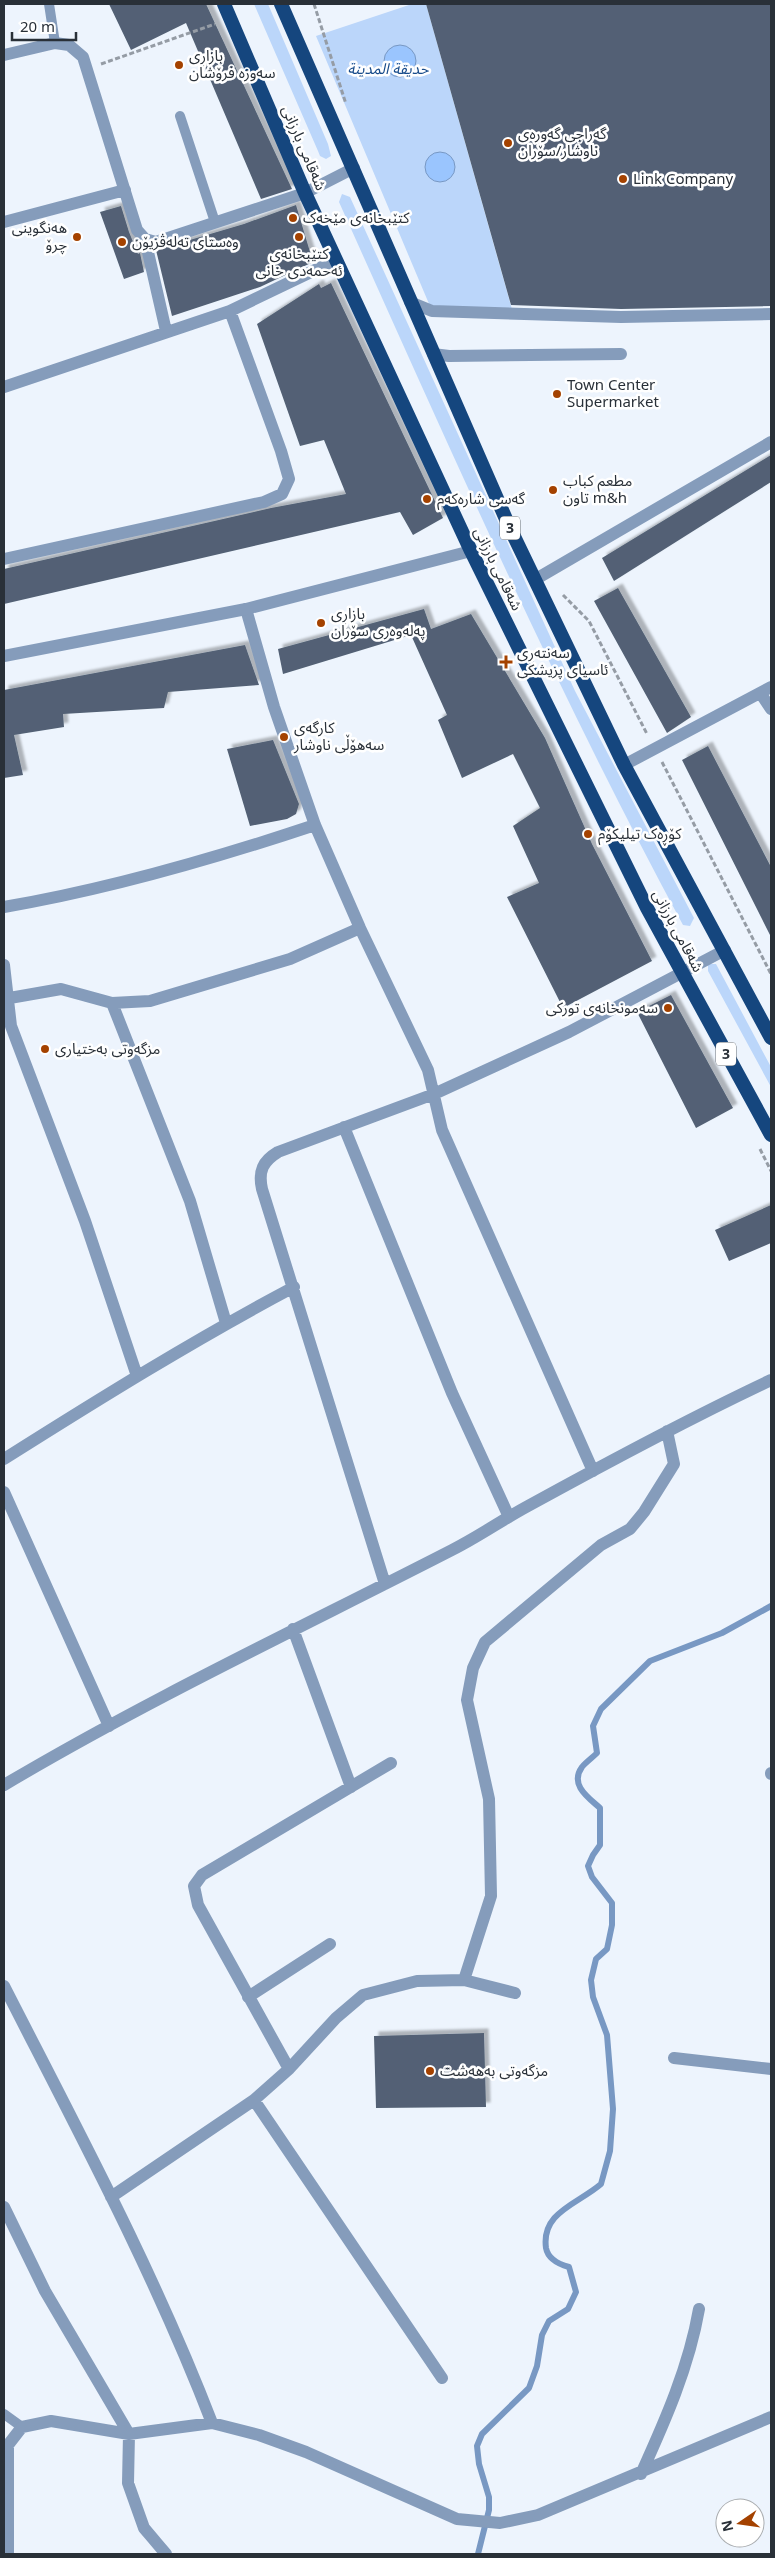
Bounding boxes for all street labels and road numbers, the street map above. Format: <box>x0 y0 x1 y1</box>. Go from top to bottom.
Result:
street label: شەقامی بارزانی <box>272 100 337 196</box>
road number: 3 <box>500 516 520 540</box>
street label: شەقامی بارزانی <box>464 521 532 617</box>
street label: شەقامی بارزانی <box>643 883 714 979</box>
road number: 3 <box>716 1042 736 1066</box>

